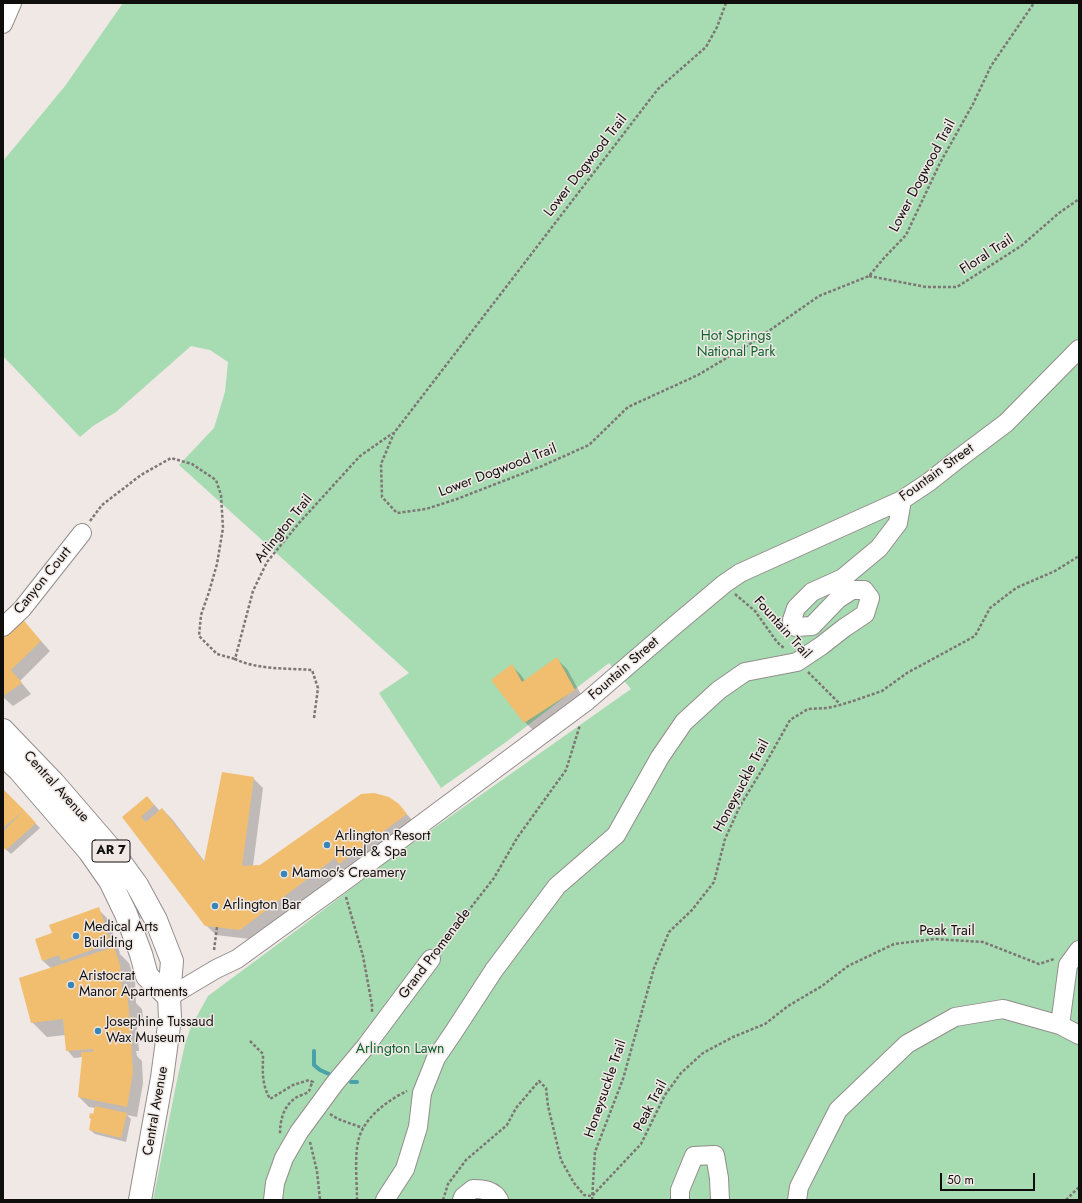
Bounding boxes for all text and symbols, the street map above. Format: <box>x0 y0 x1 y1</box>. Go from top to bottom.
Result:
street label: Lower Dogwood Trail <box>541 112 631 220</box>
street label: Lower Dogwood Trail <box>886 117 960 235</box>
street label: Floral Trail <box>957 231 1017 279</box>
park label: Hot Springs National Park <box>697 329 775 362</box>
street label: Fountain Street <box>897 440 977 506</box>
street label: Lower Dogwood Trail <box>437 441 559 501</box>
street label: Arlington Trail <box>251 492 317 566</box>
street label: Canyon Court <box>11 544 75 618</box>
street label: Fountain Trail <box>750 593 814 663</box>
street label: Fountain Street <box>585 634 663 704</box>
street label: Honeysuckle Trail <box>711 737 773 835</box>
street label: Central Avenue <box>20 748 92 826</box>
place label: Arlington Resort Hotel & Spa <box>335 829 430 862</box>
road number: AR 7 <box>92 840 130 862</box>
marker: Arlington Resort Hotel & Spa <box>322 840 332 850</box>
place label: Mamoo's Creamery <box>292 866 406 882</box>
marker: Mamoo's Creamery <box>279 869 289 879</box>
place label: Arlington Bar <box>223 898 301 914</box>
marker: Arlington Bar <box>210 901 220 911</box>
street label: Grand Promenade <box>396 905 474 1003</box>
place label: Medical Arts Building <box>84 920 158 952</box>
street label: Peak Trail <box>919 924 975 940</box>
marker: Medical Arts Building <box>71 931 81 941</box>
place label: Aristocrat Manor Apartments <box>79 969 188 1002</box>
marker: Aristocrat Manor Apartments <box>66 980 76 990</box>
place label: Josephine Tussaud Wax Museum <box>106 1015 214 1048</box>
marker: Josephine Tussaud Wax Museum <box>93 1026 103 1036</box>
street label: Honeysuckle Trail <box>581 1038 631 1140</box>
park label: Arlington Lawn <box>356 1042 444 1058</box>
street label: Central Avenue <box>140 1065 172 1157</box>
street label: Peak Trail <box>631 1078 671 1134</box>
scale bar <box>942 1165 1037 1191</box>
text: 50 m <box>947 1171 974 1189</box>

